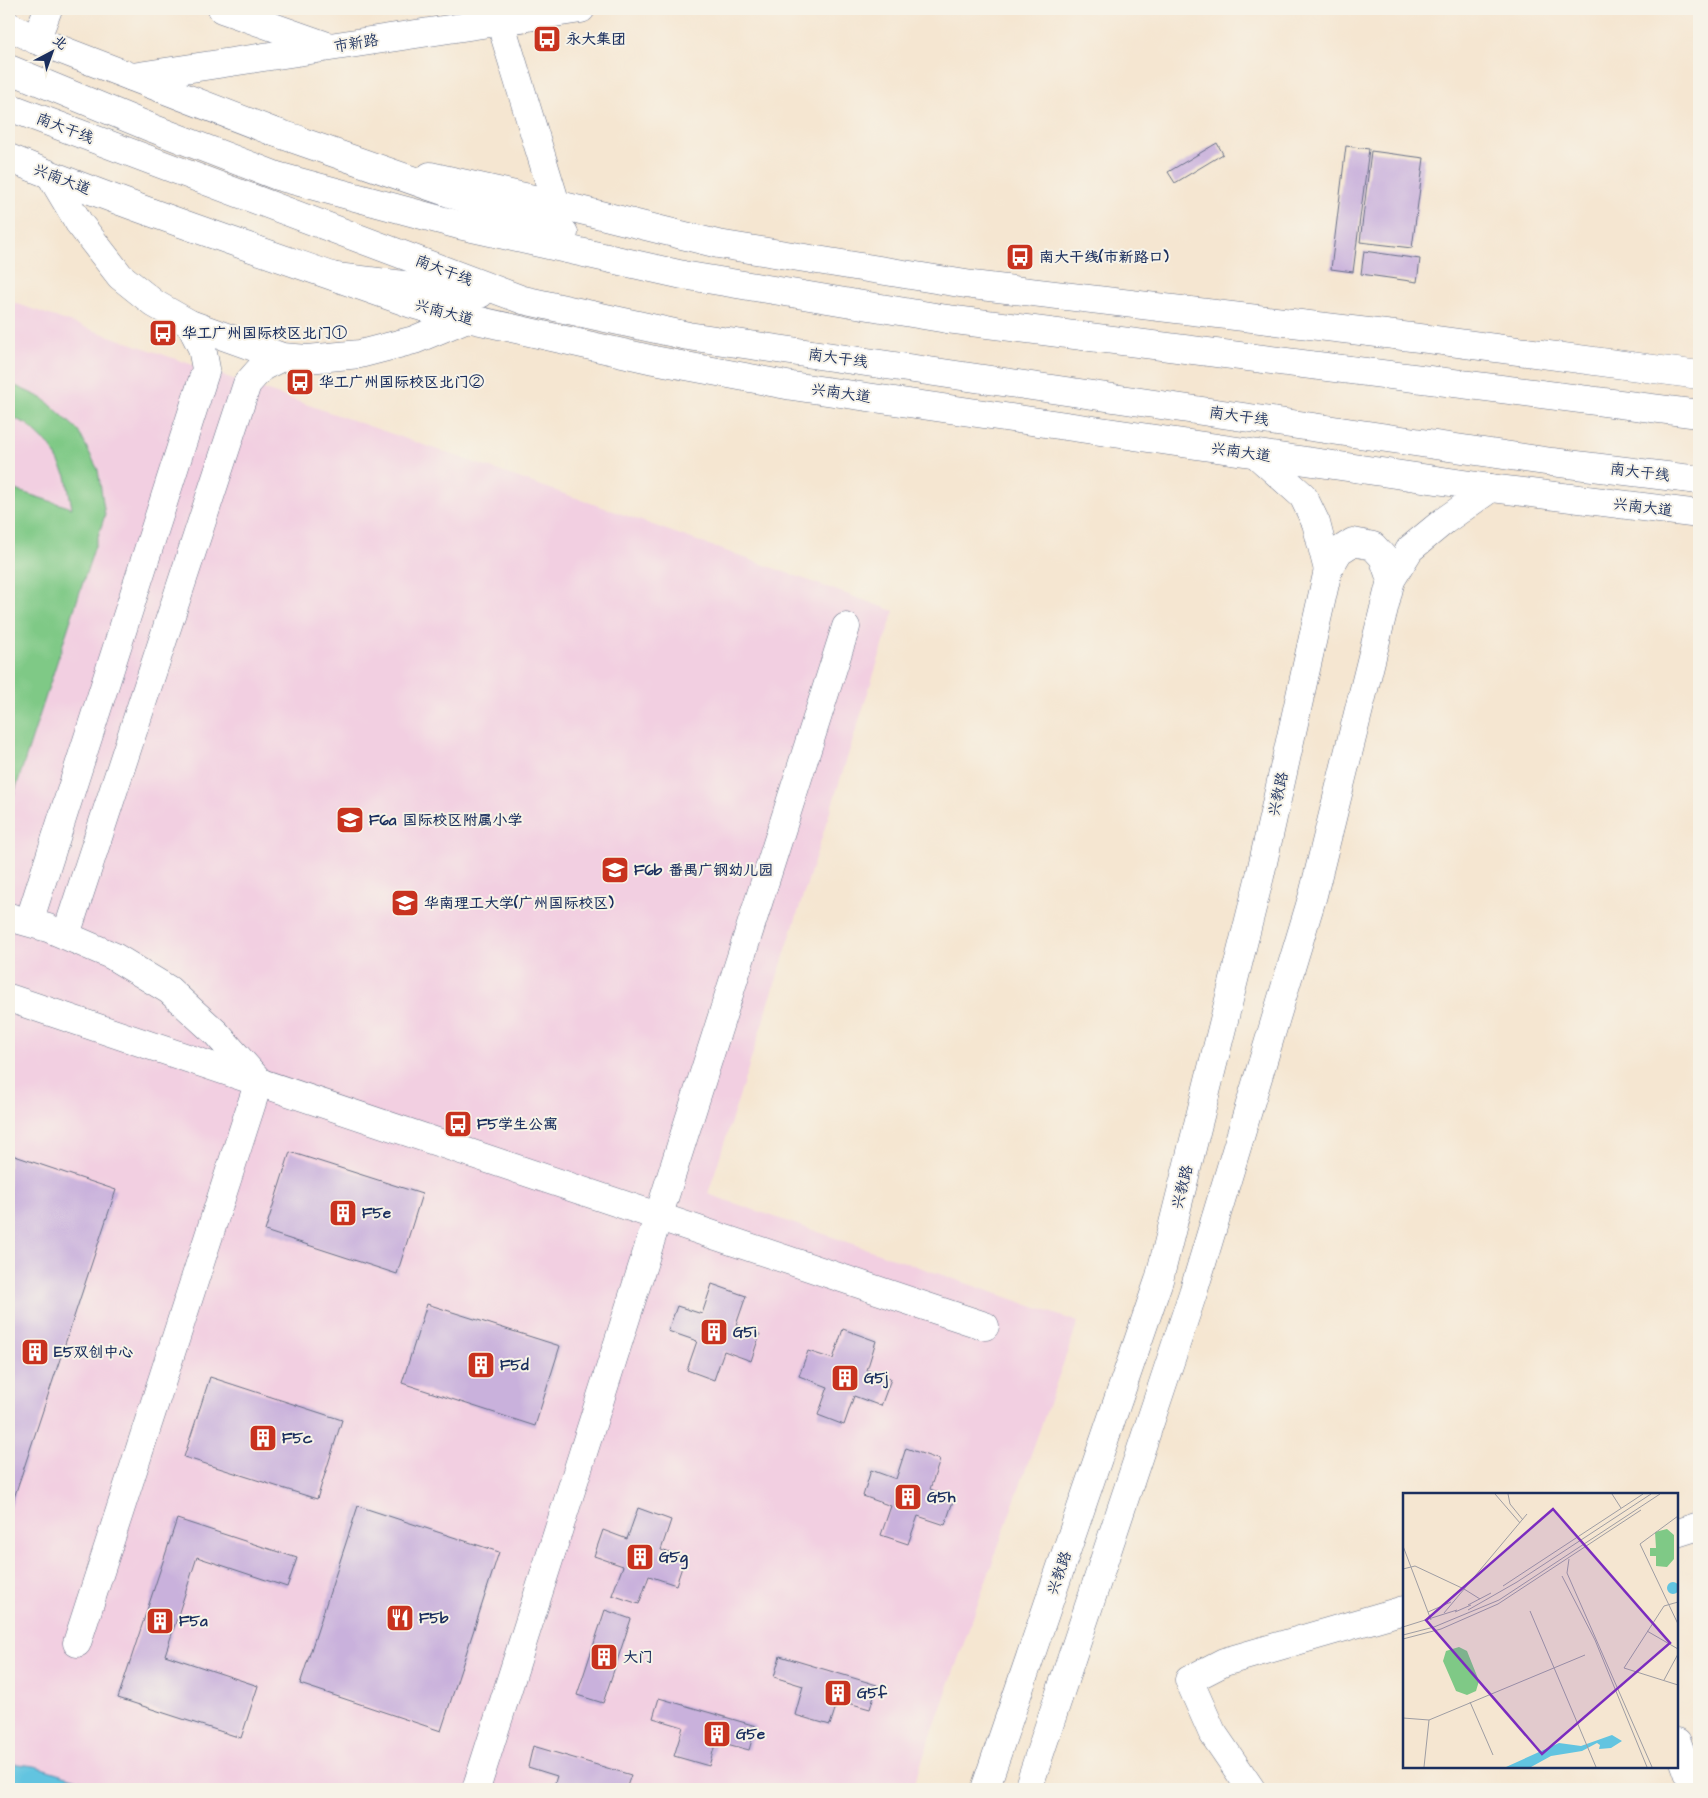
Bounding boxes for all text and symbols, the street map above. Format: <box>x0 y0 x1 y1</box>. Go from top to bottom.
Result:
bus stop icon: 永大集团 <box>532 24 562 54</box>
north arrow <box>28 28 78 78</box>
place label: 永大集团 <box>566 29 626 50</box>
street label: 市新路 <box>332 30 380 57</box>
text: 北 <box>48 31 72 55</box>
street label: 南大干线 <box>33 108 97 149</box>
street label: 兴南大道 <box>30 159 94 200</box>
bus stop icon: 南大干线(市新路口) <box>1005 242 1035 272</box>
place label: 南大干线(市新路口) <box>1039 247 1169 268</box>
street label: 南大干线 <box>412 250 476 291</box>
street label: 兴南大道 <box>412 295 476 330</box>
bus stop icon: 华工广州国际校区北门① <box>148 318 178 348</box>
place label: 华工广州国际校区北门① <box>182 323 347 344</box>
street label: 南大干线 <box>807 344 869 373</box>
bus stop icon: 华工广州国际校区北门② <box>285 367 315 397</box>
place label: 华工广州国际校区北门② <box>319 372 484 393</box>
street label: 兴南大道 <box>810 379 872 408</box>
street label: 南大干线 <box>1208 402 1270 431</box>
street label: 兴南大道 <box>1210 438 1272 467</box>
street label: 南大干线 <box>1609 458 1671 487</box>
street label: 兴南大道 <box>1612 493 1674 522</box>
street label: 兴教路 <box>1264 770 1293 818</box>
school or university icon: F6a 国际校区附属小学 <box>335 805 365 835</box>
place label: F6a 国际校区附属小学 <box>369 810 522 831</box>
school or university icon: F6b 番禺广钢幼儿园 <box>600 855 630 885</box>
place label: F6b 番禺广钢幼儿园 <box>634 860 773 881</box>
school or university icon: 华南理工大学(广州国际校区) <box>390 888 420 918</box>
place label: 华南理工大学(广州国际校区) <box>424 893 614 914</box>
bus stop icon: F5学生公寓 <box>443 1109 473 1139</box>
place label: F5学生公寓 <box>477 1114 558 1135</box>
street label: 兴教路 <box>1167 1163 1198 1212</box>
building icon: F5e <box>328 1198 358 1228</box>
place label: F5e <box>362 1203 391 1224</box>
building icon: G5i <box>699 1317 729 1347</box>
place label: G5i <box>733 1322 757 1343</box>
building icon: E5双创中心 <box>20 1337 50 1367</box>
place label: E5双创中心 <box>54 1342 134 1363</box>
building icon: F5d <box>466 1350 496 1380</box>
place label: F5d <box>500 1355 529 1376</box>
building icon: G5j <box>830 1363 860 1393</box>
place label: G5j <box>864 1368 888 1389</box>
building icon: F5c <box>248 1423 278 1453</box>
place label: F5c <box>282 1428 313 1449</box>
building icon: G5h <box>893 1482 923 1512</box>
place label: G5h <box>927 1487 956 1508</box>
inset map <box>1403 1493 1678 1768</box>
building icon: G5g <box>625 1542 655 1572</box>
place label: G5g <box>659 1547 688 1570</box>
street label: 兴教路 <box>1042 1548 1077 1598</box>
restaurant icon: F5b <box>385 1603 415 1633</box>
building icon: F5a <box>145 1606 175 1636</box>
place label: F5b <box>419 1608 449 1629</box>
place label: F5a <box>179 1611 208 1632</box>
building icon: 大门 <box>589 1642 619 1672</box>
place label: 大门 <box>623 1647 653 1668</box>
building icon: G5f <box>823 1678 853 1708</box>
place label: G5f <box>857 1683 888 1704</box>
building icon: G5e <box>702 1719 732 1749</box>
place label: G5e <box>736 1724 765 1745</box>

